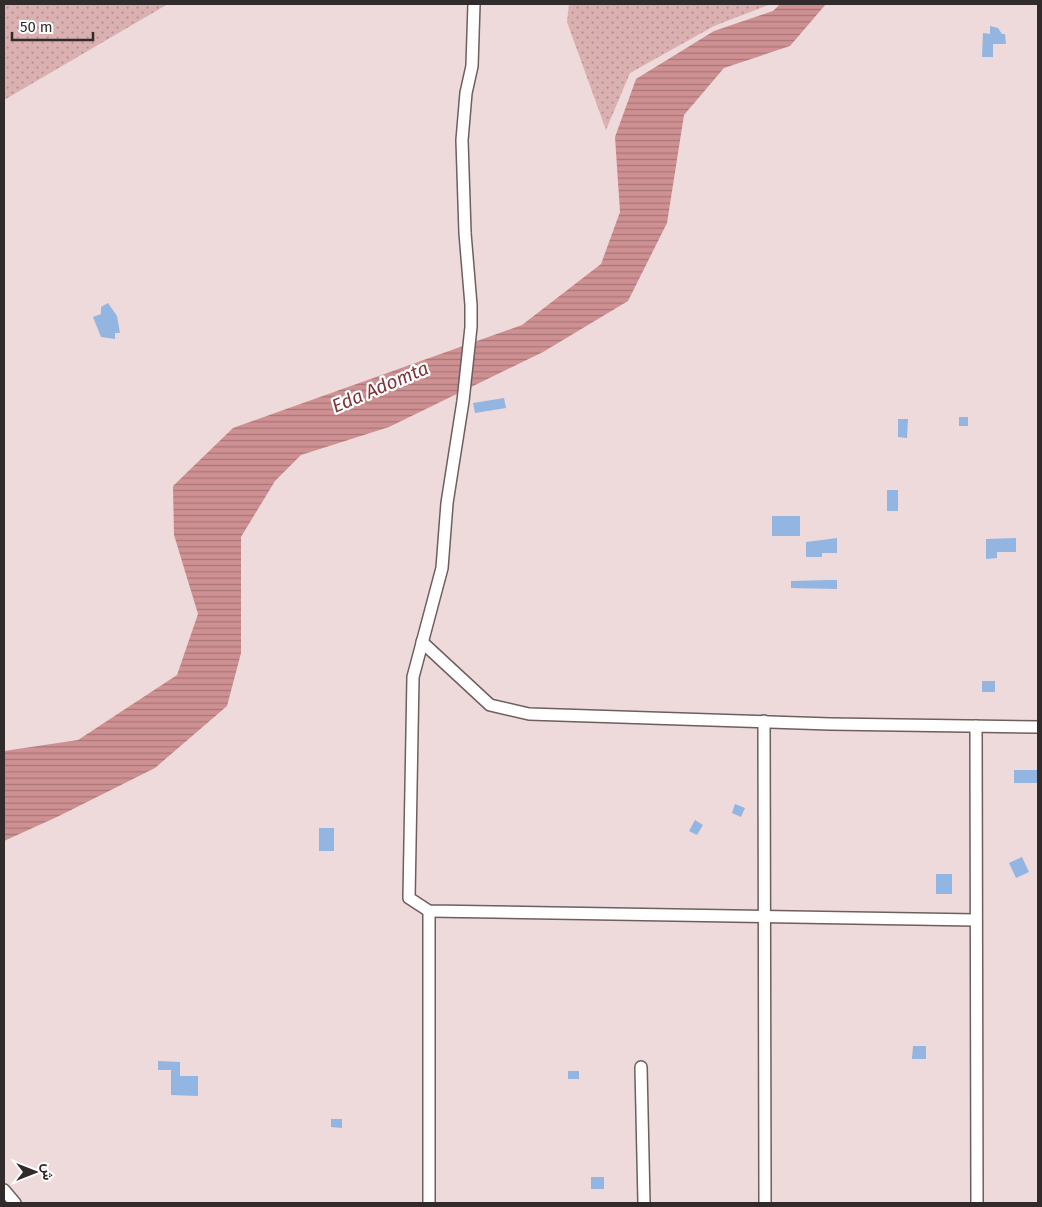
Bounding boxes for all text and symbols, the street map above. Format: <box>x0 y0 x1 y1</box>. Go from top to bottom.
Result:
scale bar <box>12 10 94 42</box>
text: 50 m <box>20 18 53 36</box>
water label: Eda Adomta <box>328 356 432 418</box>
north arrow <box>10 1147 60 1197</box>
text: ش <box>39 1164 56 1181</box>

